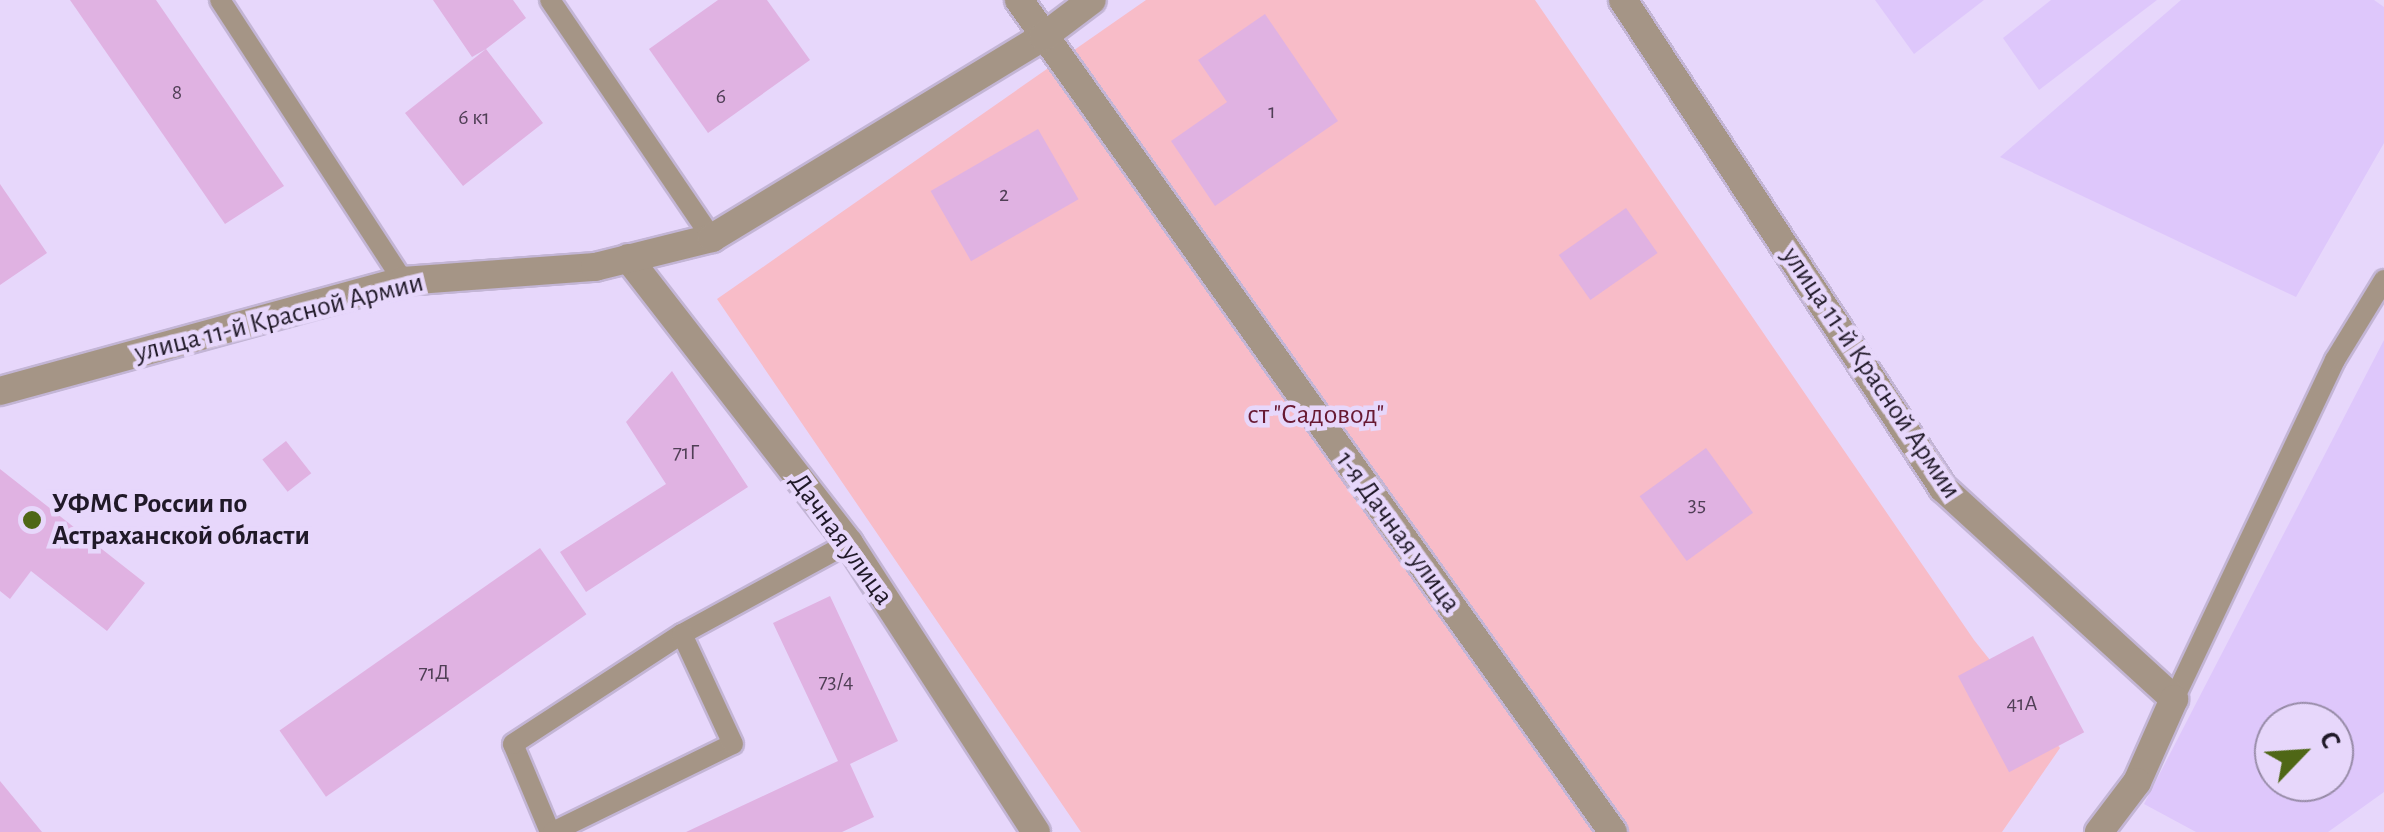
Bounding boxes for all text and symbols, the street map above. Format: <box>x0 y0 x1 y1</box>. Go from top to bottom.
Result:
house number: 8 <box>172 80 182 106</box>
house number: 6 <box>716 84 726 110</box>
house number: 1 <box>1268 99 1276 125</box>
house number: 6 к1 <box>458 105 490 131</box>
house number: 2 <box>999 182 1009 208</box>
street label: улица 11-й Красной Армии <box>1774 241 1968 505</box>
street label: улица 11-й Красной Армии <box>131 266 427 370</box>
park label: ст "Садовод" <box>1248 398 1384 432</box>
house number: 71Г <box>673 440 699 466</box>
street label: 1-я Дачная улица <box>1328 445 1468 619</box>
street label: Дачная улица <box>782 466 900 612</box>
place label: УФМС России по Астраханской области <box>52 487 310 553</box>
house number: 35 <box>1688 492 1706 518</box>
marker: УФМС России по Астраханской области <box>21 509 43 531</box>
house number: 71Д <box>418 660 450 686</box>
house number: 73/4 <box>818 669 854 695</box>
house number: 41А <box>2006 691 2038 717</box>
north arrow <box>2254 702 2354 802</box>
text: С <box>2313 727 2345 753</box>

